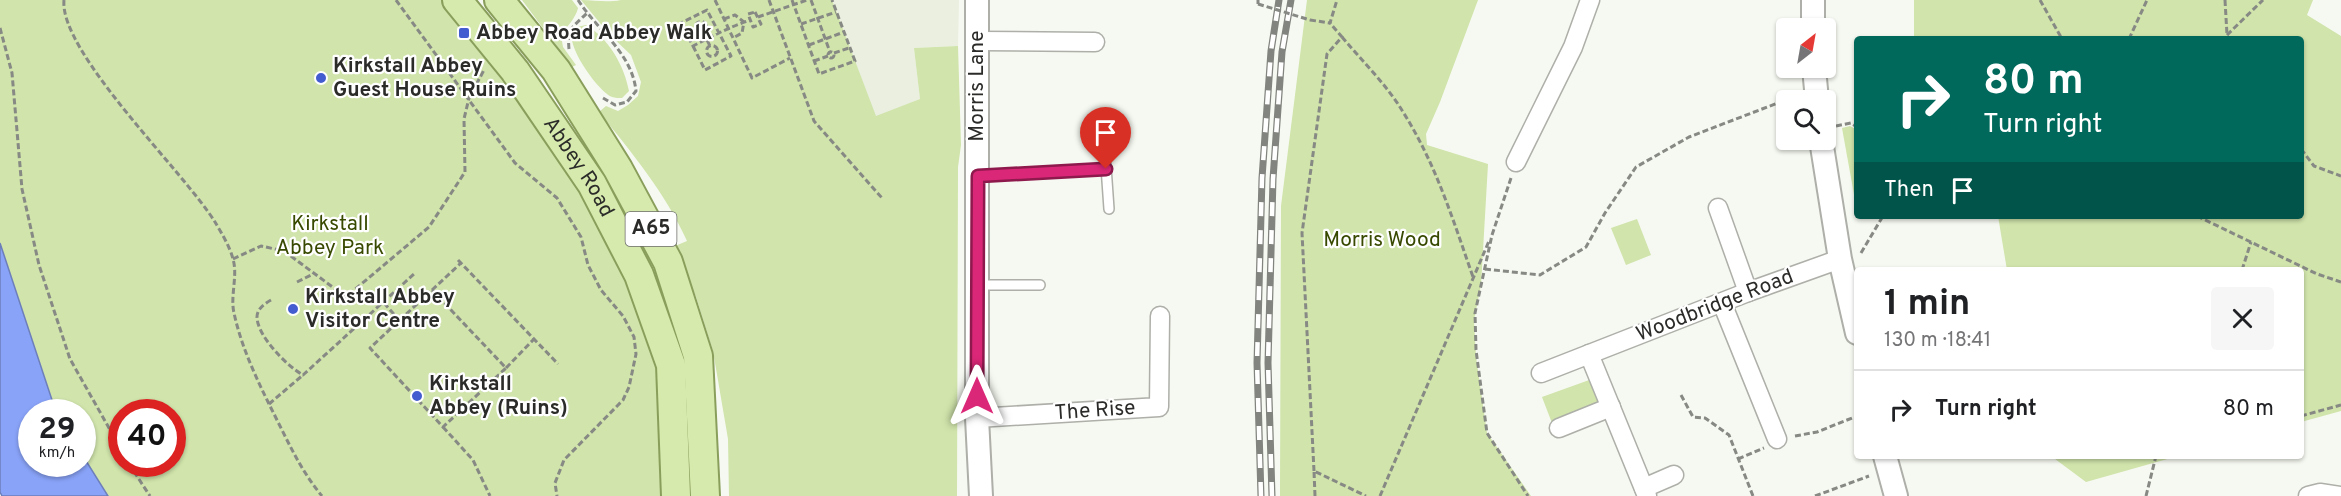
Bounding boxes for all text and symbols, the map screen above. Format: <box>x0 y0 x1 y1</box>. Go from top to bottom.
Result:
north arrow <box>1776 18 1836 78</box>
map controls <box>1776 18 1836 150</box>
place label: Abbey Road Abbey Walk <box>476 20 713 47</box>
marker: Abbey Road Abbey Walk <box>457 26 471 40</box>
street label: Morris Lane <box>964 30 991 142</box>
place label: Kirkstall Abbey Guest House Ruins <box>333 53 516 104</box>
text: 80 m <box>1983 56 2084 109</box>
icon: right <box>1884 60 1962 138</box>
marker: Kirkstall Abbey Guest House Ruins <box>314 71 328 85</box>
button: search <box>1776 90 1836 150</box>
pin <box>1080 107 1131 169</box>
text: Turn right <box>1983 108 2102 142</box>
street label: Abbey Road <box>537 112 620 222</box>
icon: arrive <box>1089 116 1122 149</box>
icon: arrive <box>1946 174 1979 207</box>
text: Then <box>1884 177 1934 204</box>
park label: Kirkstall Abbey Park <box>276 211 384 262</box>
road number: A65 <box>626 212 676 246</box>
park label: Morris Wood <box>1323 227 1441 254</box>
street label: Woodbridge Road <box>1632 264 1798 348</box>
text: 1 min <box>1884 282 1970 328</box>
place label: Kirkstall Abbey Visitor Centre <box>305 284 455 335</box>
button: close <box>2211 287 2274 350</box>
marker: Kirkstall Abbey Visitor Centre <box>286 302 300 316</box>
text: 130 m · 18:41 <box>1884 328 1991 354</box>
position arrow <box>945 364 1009 428</box>
place label: Kirkstall Abbey (Ruins) <box>429 371 568 422</box>
marker: Kirkstall Abbey (Ruins) <box>410 389 424 403</box>
icon: right <box>1884 393 1917 426</box>
street label: The Rise <box>1054 395 1136 427</box>
text: Turn right <box>1935 396 2037 423</box>
text: 80 m <box>2223 396 2274 423</box>
speed limit sign: 40 <box>108 399 186 477</box>
text: 29 <box>39 412 75 449</box>
text: km/h <box>39 444 75 463</box>

